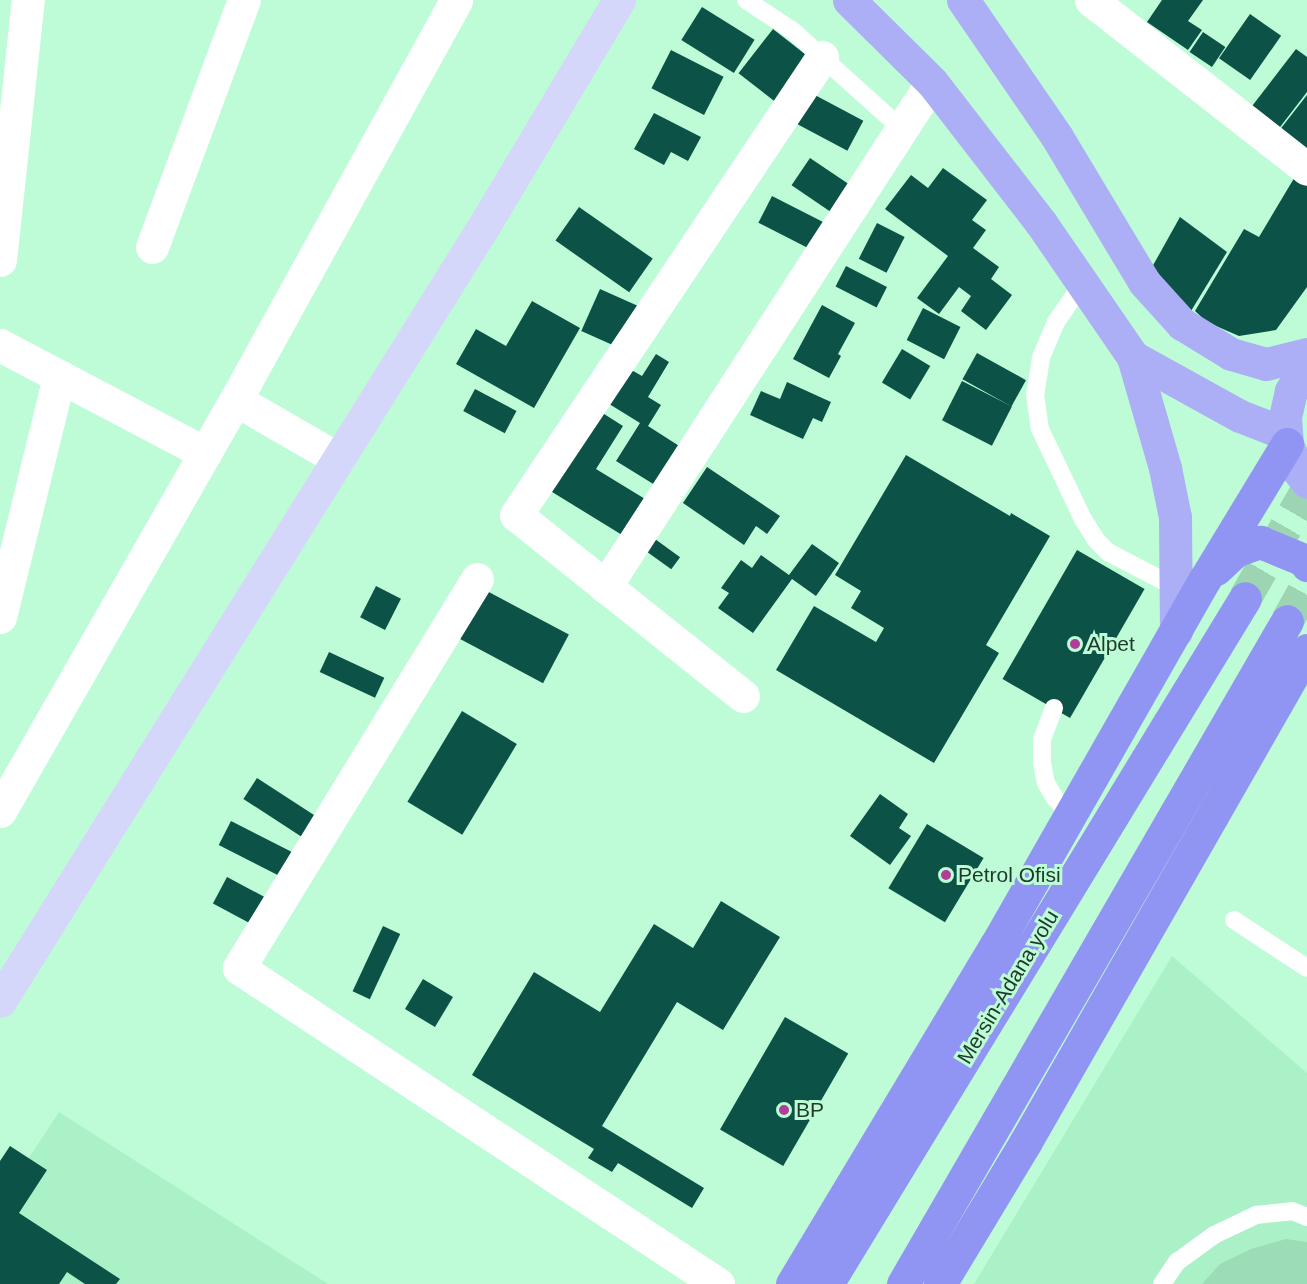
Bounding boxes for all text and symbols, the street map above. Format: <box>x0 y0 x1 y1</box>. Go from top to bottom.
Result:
place label: Alpet <box>1087 631 1135 657</box>
marker: Alpet <box>1068 637 1082 651</box>
place label: Petrol Ofisi <box>958 862 1061 888</box>
marker: Petrol Ofisi <box>939 868 953 882</box>
street label: Mersin-Adana yolu <box>952 905 1064 1069</box>
place label: BP <box>796 1097 824 1123</box>
marker: BP <box>777 1103 791 1117</box>

